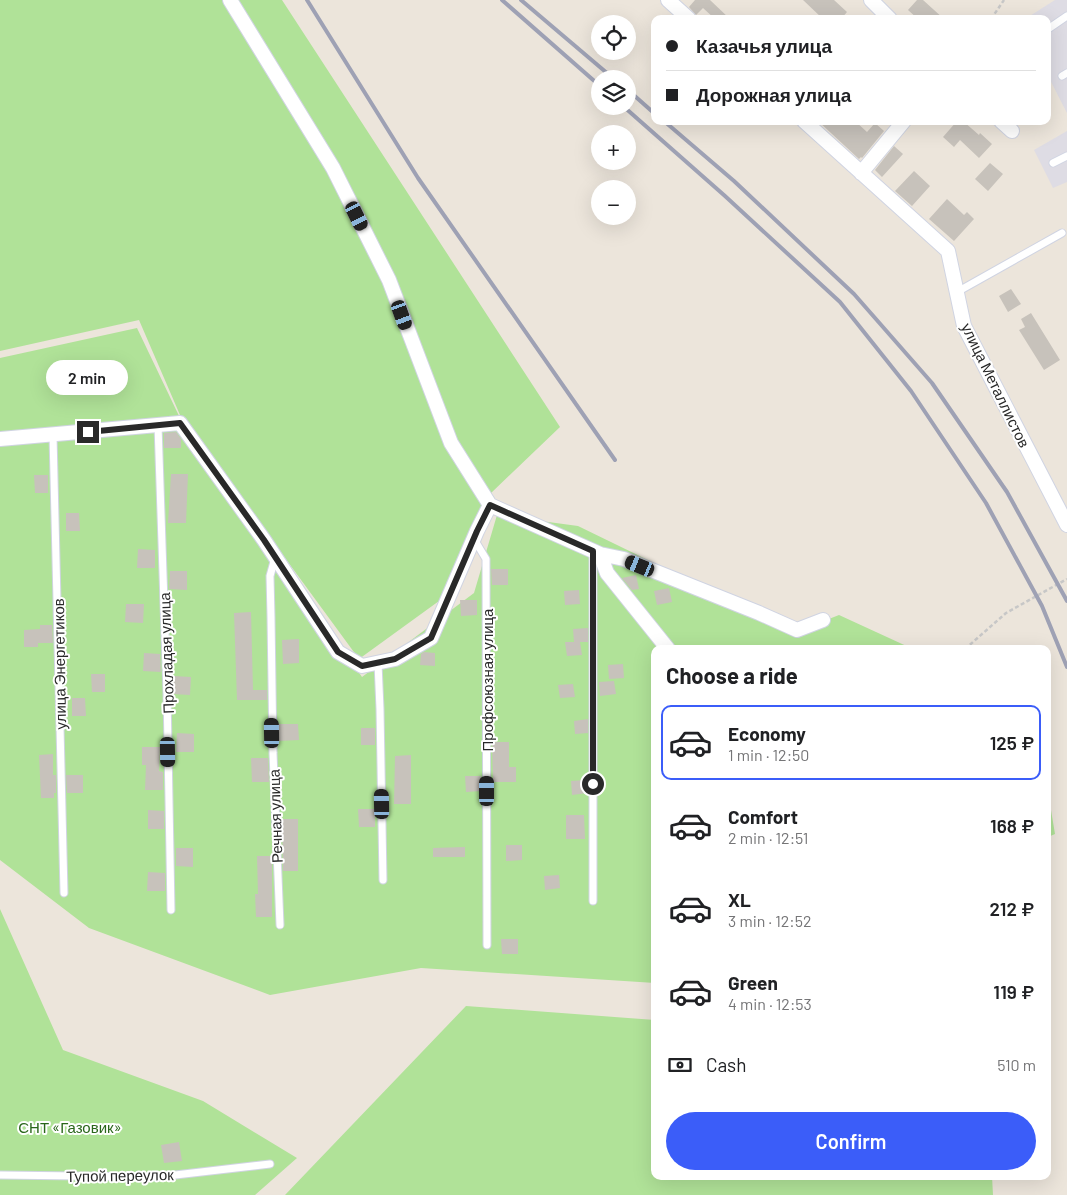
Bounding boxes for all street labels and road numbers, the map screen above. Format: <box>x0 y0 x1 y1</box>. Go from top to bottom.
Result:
street label: улица Металлистов <box>958 320 1034 450</box>
street label: Прохладая улица <box>155 591 177 714</box>
street label: улица Энергетиков <box>49 598 69 730</box>
street label: Профсоюзная улица <box>478 608 496 751</box>
street label: Речная улица <box>264 768 286 863</box>
street label: Тупой переулок <box>66 1165 174 1185</box>

